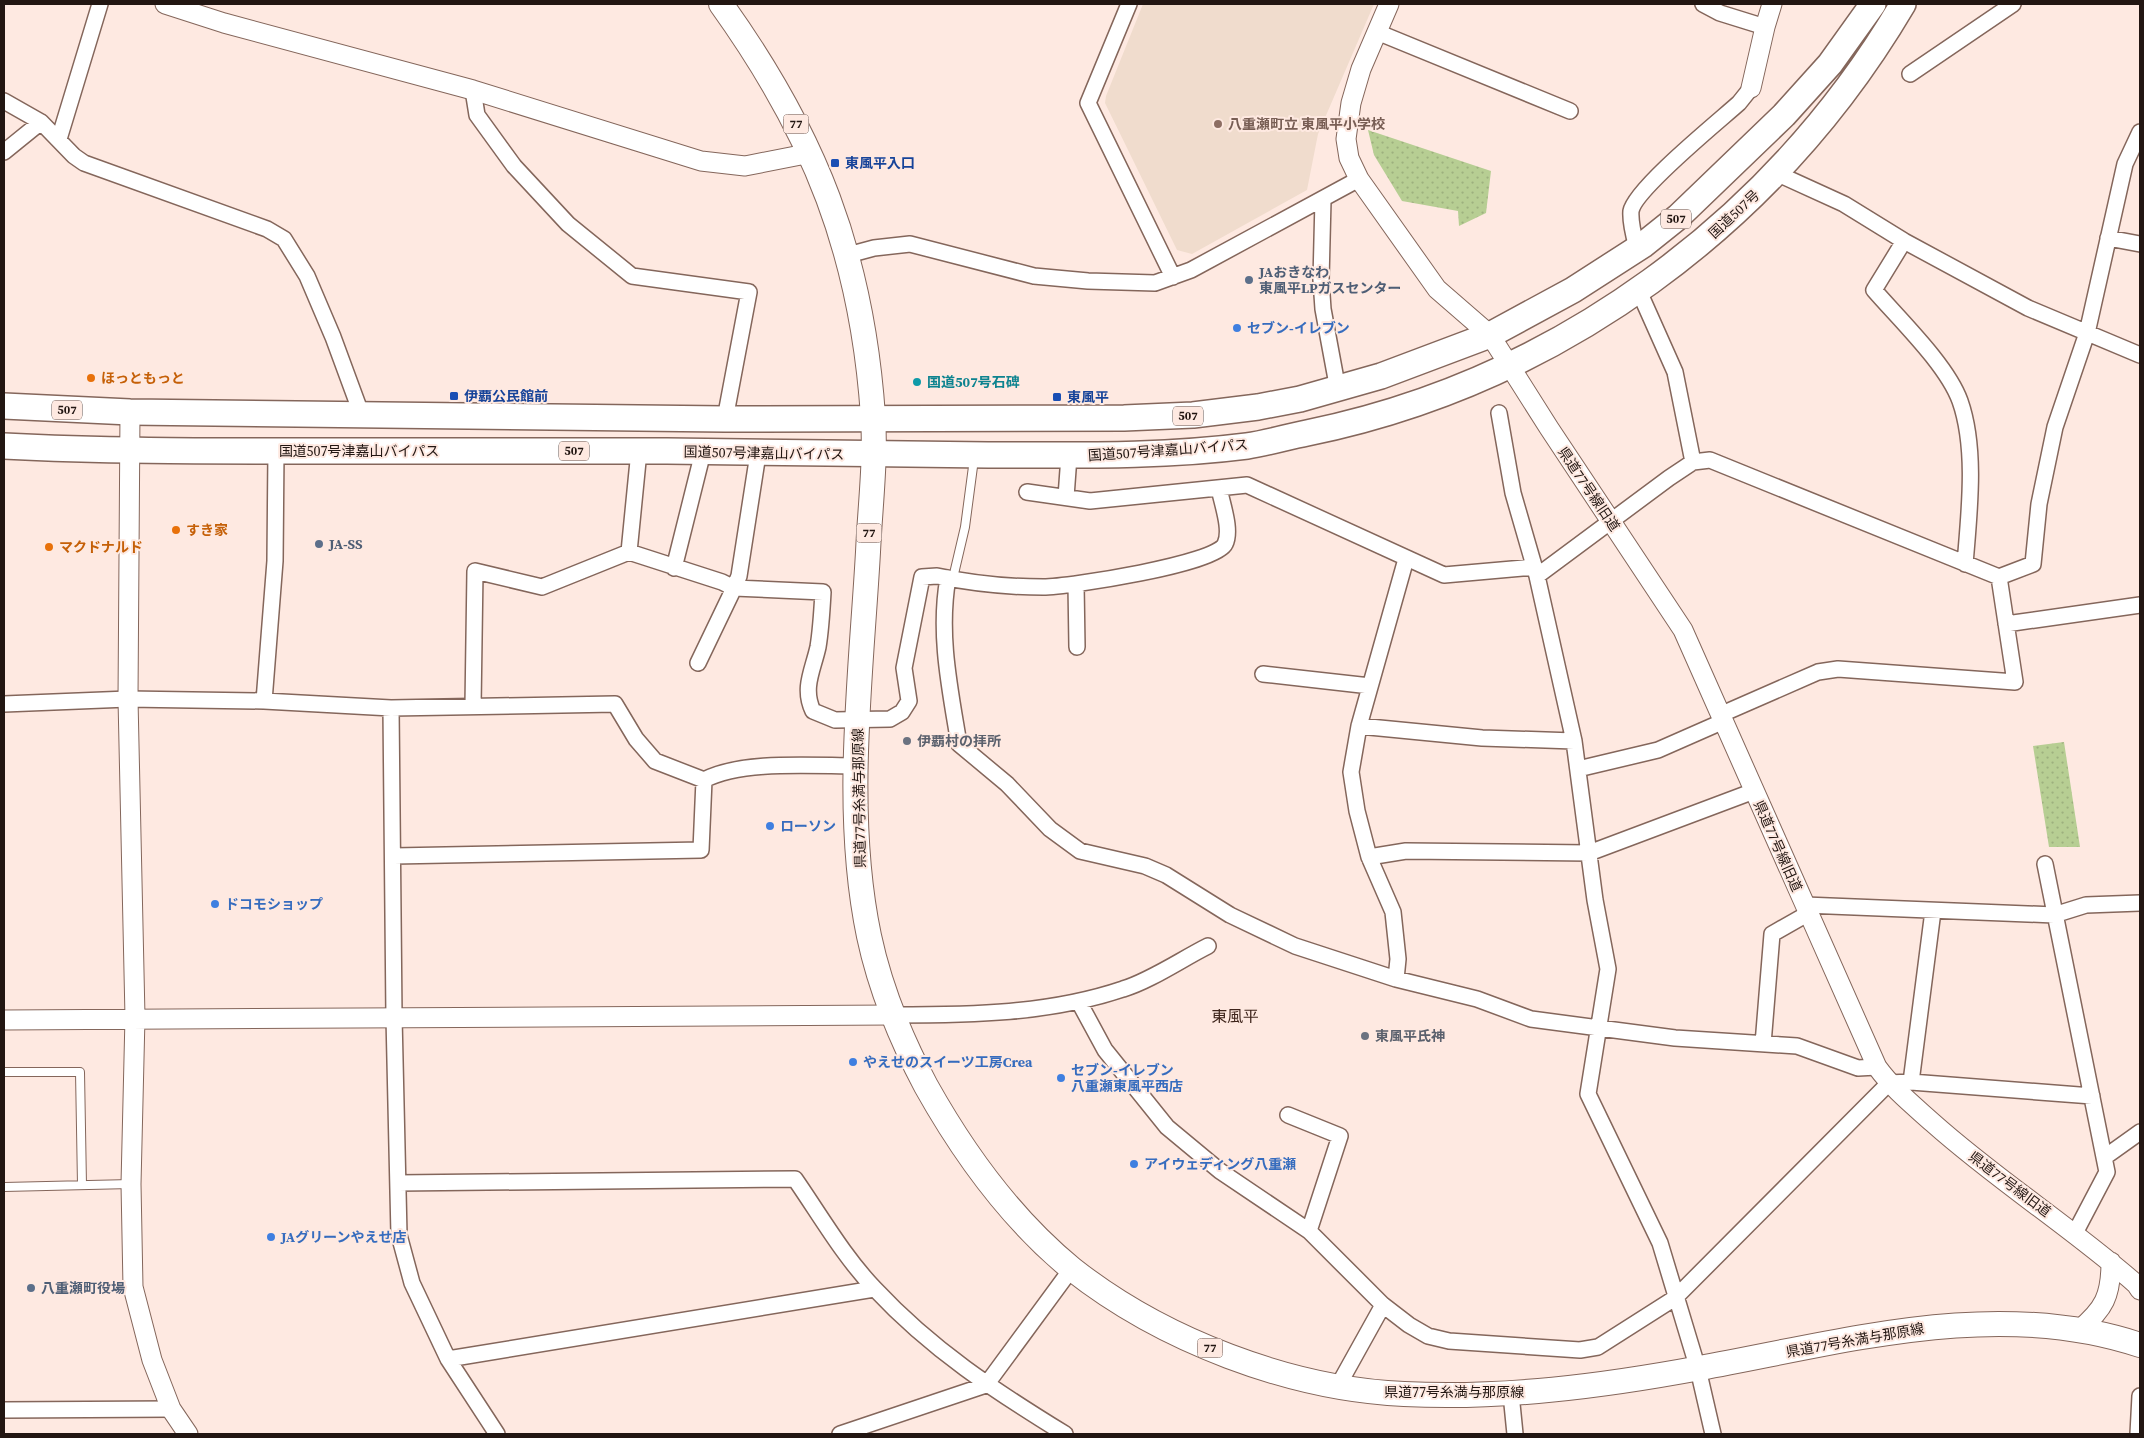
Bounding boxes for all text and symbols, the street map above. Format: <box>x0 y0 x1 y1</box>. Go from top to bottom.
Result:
place label: 八重瀬町立 東風平小学校 <box>1228 114 1385 134</box>
road number: 77 <box>784 115 808 134</box>
marker: 八重瀬町立 東風平小学校 <box>1212 118 1224 130</box>
place label: 東風平入口 <box>845 153 915 173</box>
marker: 東風平入口 <box>829 157 841 169</box>
street label: 国道507号 <box>1704 185 1764 243</box>
road number: 507 <box>1661 210 1691 228</box>
place label: JAおきなわ 東風平LPガスセンター <box>1258 262 1402 298</box>
marker: JAおきなわ 東風平LPガスセンター <box>1243 274 1255 286</box>
place label: セブン-イレブン <box>1247 318 1350 338</box>
marker: セブン-イレブン <box>1231 322 1243 334</box>
place label: ほっともっと <box>101 368 185 388</box>
marker: ほっともっと <box>85 372 97 384</box>
place label: 国道507号石碑 <box>927 372 1020 392</box>
marker: 国道507号石碑 <box>911 376 923 388</box>
place label: 伊覇公民館前 <box>464 386 548 406</box>
place label: 東風平 <box>1067 387 1109 407</box>
marker: 伊覇公民館前 <box>448 390 460 402</box>
marker: 東風平 <box>1051 391 1063 403</box>
road number: 507 <box>52 400 82 420</box>
road number: 507 <box>1173 406 1203 426</box>
street label: 国道507号津嘉山バイパス <box>1087 434 1249 466</box>
street label: 国道507号津嘉山バイパス <box>279 441 439 461</box>
road number: 507 <box>559 442 589 461</box>
street label: 国道507号津嘉山バイパス <box>683 442 845 464</box>
street label: 県道77号線旧道 <box>1553 443 1625 535</box>
place label: すき家 <box>186 520 228 540</box>
marker: すき家 <box>170 524 182 536</box>
road number: 77 <box>856 524 882 542</box>
place label: JA-SS <box>328 534 363 554</box>
place label: マクドナルド <box>59 537 143 557</box>
marker: JA-SS <box>313 538 325 550</box>
marker: マクドナルド <box>43 541 55 553</box>
street label: 県道77号糸満与那原線 <box>848 728 870 868</box>
place label: 伊覇村の拝所 <box>917 731 1001 751</box>
marker: 伊覇村の拝所 <box>901 735 913 747</box>
street label: 県道77号線旧道 <box>1749 797 1807 895</box>
place label: ローソン <box>780 816 836 836</box>
marker: ローソン <box>764 820 776 832</box>
place label: ドコモショップ <box>225 894 323 914</box>
marker: ドコモショップ <box>209 898 221 910</box>
district label: 東風平 <box>1211 1005 1259 1027</box>
place label: 東風平氏神 <box>1375 1026 1445 1046</box>
marker: 東風平氏神 <box>1359 1030 1371 1042</box>
place label: やえせのスイーツ工房Crea <box>863 1052 1033 1072</box>
marker: やえせのスイーツ工房Crea <box>847 1056 859 1068</box>
place label: セブン-イレブン 八重瀬東風平西店 <box>1071 1060 1183 1096</box>
marker: セブン-イレブン 八重瀬東風平西店 <box>1055 1072 1067 1084</box>
street label: 県道77号線旧道 <box>1965 1147 2055 1221</box>
place label: アイウェディング八重瀬 <box>1144 1154 1296 1174</box>
marker: アイウェディング八重瀬 <box>1128 1158 1140 1170</box>
place label: JAグリーンやえせ店 <box>280 1227 407 1247</box>
marker: JAグリーンやえせ店 <box>265 1231 277 1243</box>
place label: 八重瀬町役場 <box>41 1278 125 1298</box>
marker: 八重瀬町役場 <box>25 1282 37 1294</box>
street label: 県道77号糸満与那原線 <box>1784 1318 1926 1362</box>
road number: 77 <box>1198 1339 1222 1358</box>
street label: 県道77号糸満与那原線 <box>1384 1382 1524 1402</box>

